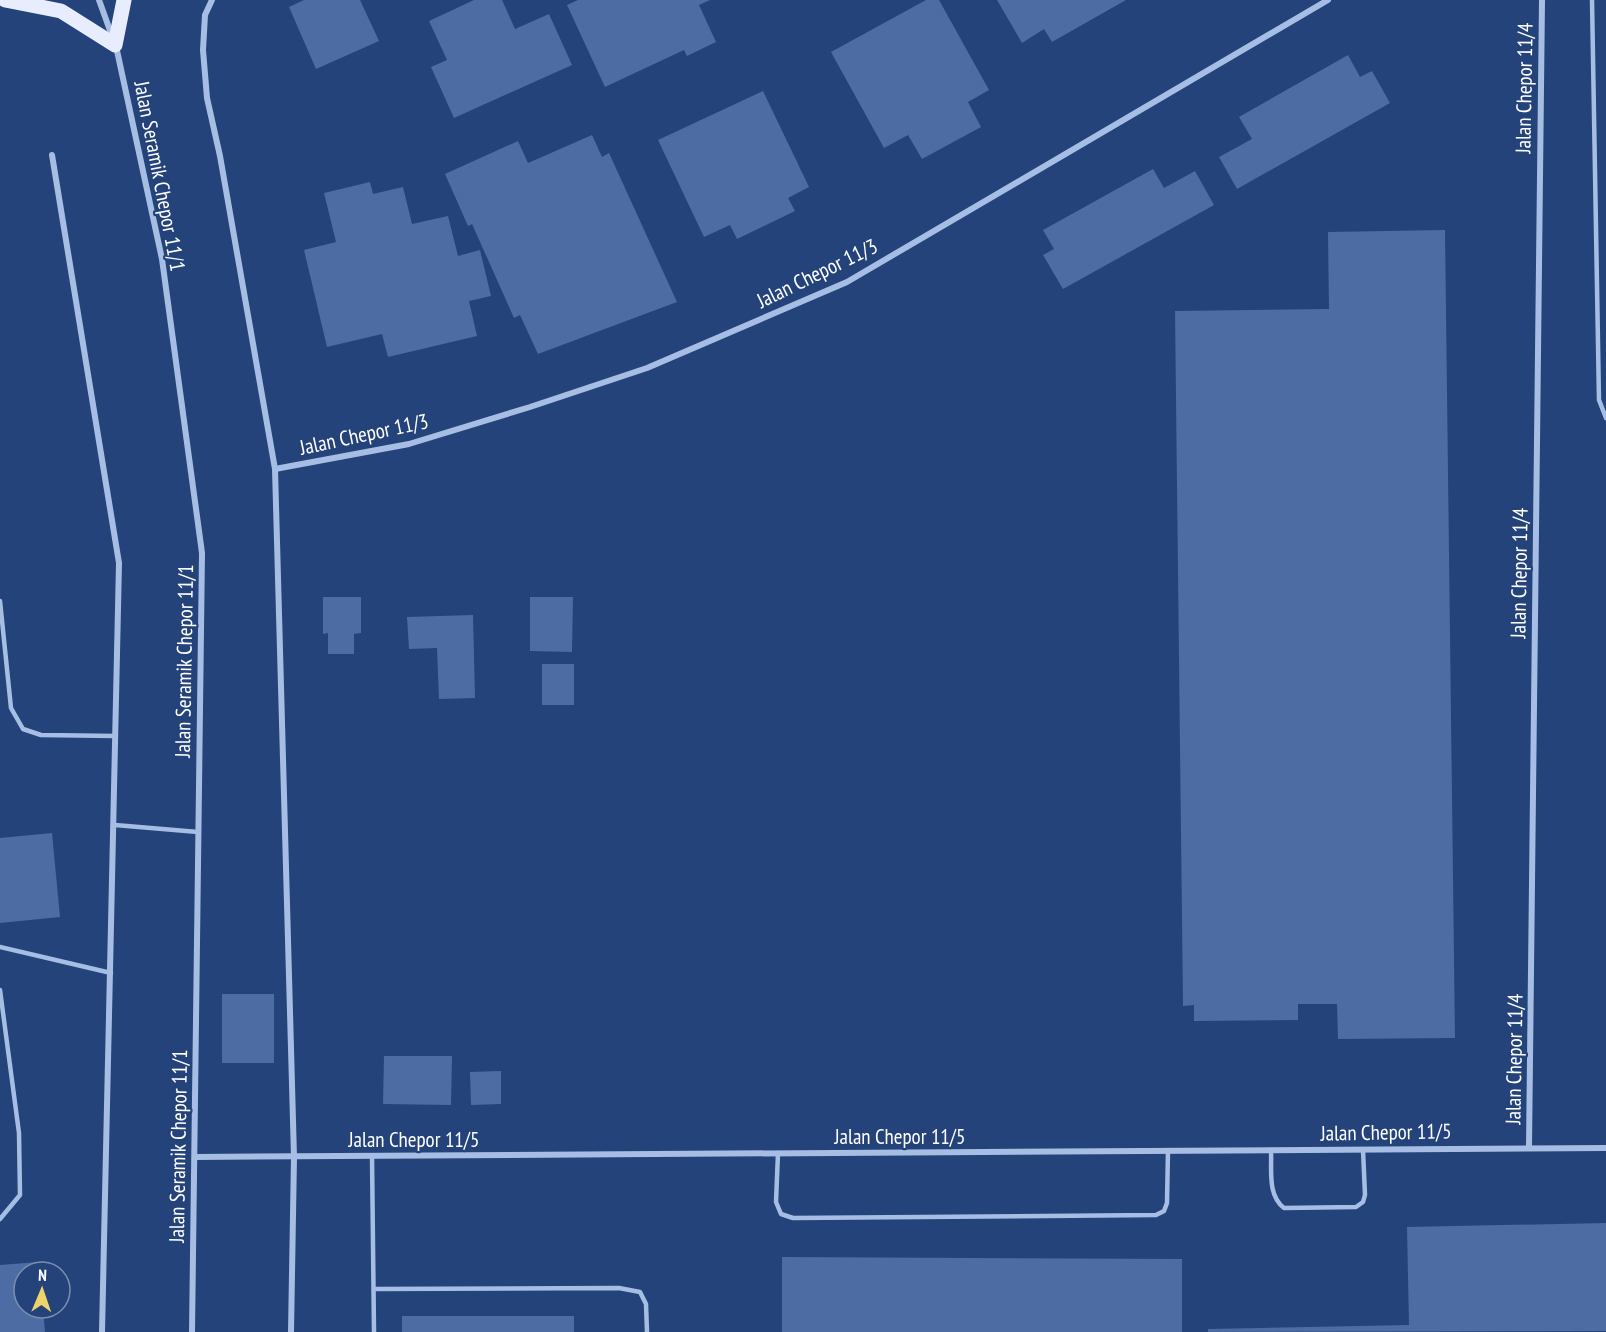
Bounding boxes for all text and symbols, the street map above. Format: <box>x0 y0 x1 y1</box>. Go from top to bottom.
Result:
street label: Jalan Chepor 11/4 <box>1509 22 1539 155</box>
street label: Jalan Seramik Chepor 11/1 <box>128 78 192 273</box>
street label: Jalan Chepor 11/3 <box>751 232 882 314</box>
street label: Jalan Chepor 11/3 <box>296 407 431 461</box>
street label: Jalan Chepor 11/4 <box>1504 507 1534 640</box>
street label: Jalan Seramik Chepor 11/1 <box>169 564 199 759</box>
street label: Jalan Chepor 11/4 <box>1499 993 1529 1126</box>
street label: Jalan Seramik Chepor 11/1 <box>163 1049 193 1244</box>
street label: Jalan Chepor 11/5 <box>1319 1117 1452 1147</box>
street label: Jalan Chepor 11/5 <box>834 1123 965 1150</box>
street label: Jalan Chepor 11/5 <box>348 1126 479 1153</box>
north arrow <box>12 1260 72 1320</box>
text: N <box>38 1265 47 1285</box>

